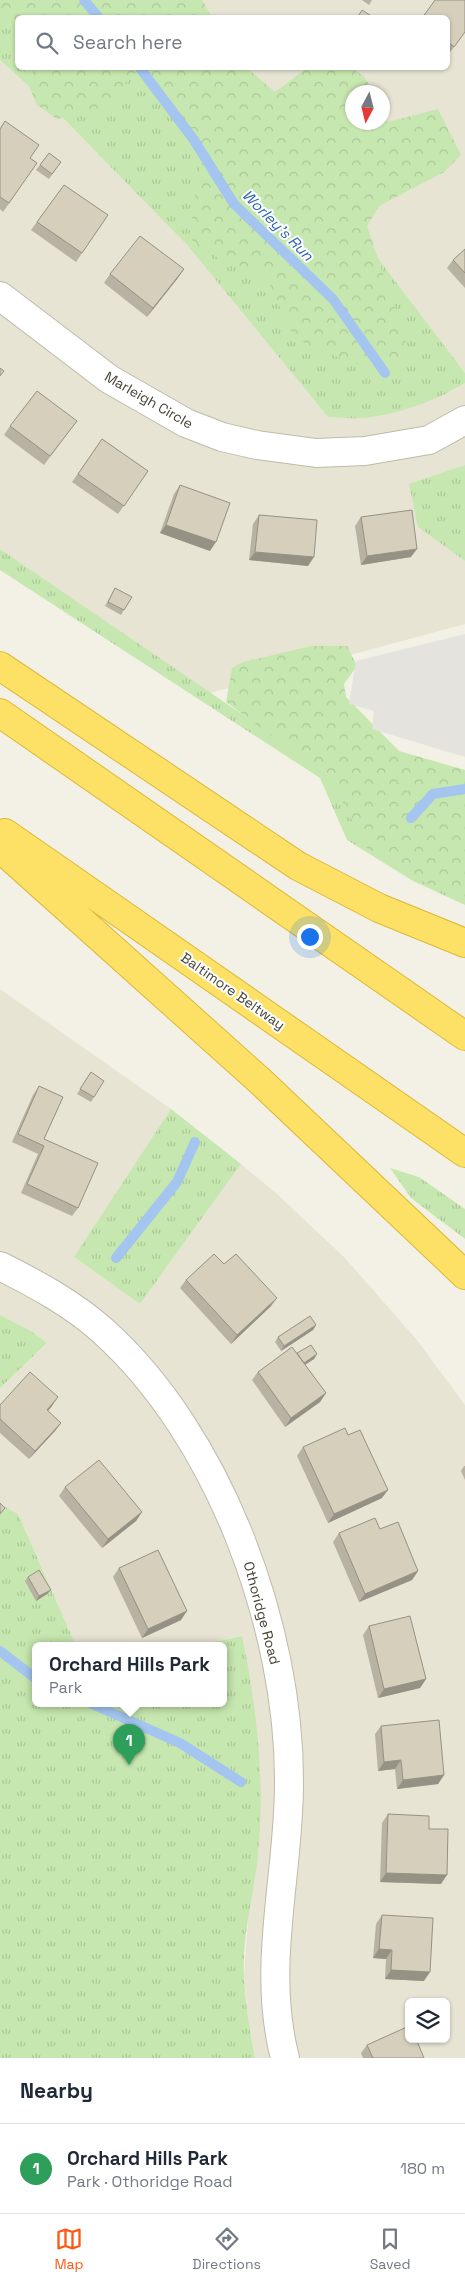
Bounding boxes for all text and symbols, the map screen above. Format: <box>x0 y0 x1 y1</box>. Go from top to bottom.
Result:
search box <box>15 15 450 70</box>
icon: search <box>33 29 61 57</box>
text: Search here <box>73 30 183 55</box>
north arrow <box>345 85 390 130</box>
water label: Worley's Run <box>238 185 318 265</box>
street label: Marleigh Circle <box>102 367 196 433</box>
your location <box>297 924 323 950</box>
street label: Baltimore Beltway <box>177 948 289 1034</box>
street label: Othoridge Road <box>240 1559 284 1667</box>
popup <box>32 1642 227 1707</box>
text: Orchard Hills Park <box>49 1652 210 1677</box>
text: Park <box>49 1677 82 1698</box>
pin: 1 <box>113 1724 145 1765</box>
map controls <box>405 1998 450 2043</box>
button: layers <box>405 1998 450 2043</box>
text: Nearby <box>20 2077 93 2104</box>
text: Orchard Hills Park <box>67 2146 228 2171</box>
text: 1 <box>32 2158 40 2179</box>
text: 180 m <box>400 2158 445 2179</box>
text: Park · Othoridge Road <box>67 2171 233 2192</box>
tab: Map <box>54 2225 84 2273</box>
tab: Directions <box>192 2225 261 2273</box>
tab: Saved <box>370 2225 411 2273</box>

